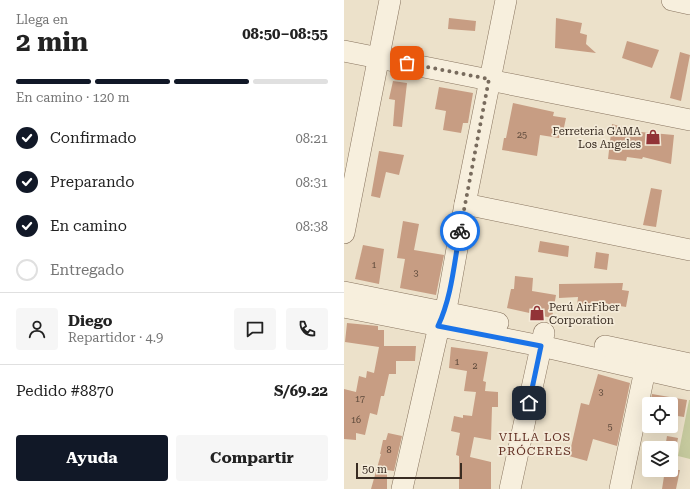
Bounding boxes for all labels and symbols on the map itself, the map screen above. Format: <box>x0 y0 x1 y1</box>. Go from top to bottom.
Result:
pin <box>390 46 424 80</box>
place label: Ferreteria GAMA Los Angeles <box>553 125 641 151</box>
shop icon: Ferreteria GAMA Los Angeles <box>644 128 662 146</box>
house number: 25 <box>517 130 527 140</box>
courier <box>440 211 480 251</box>
house number: 1 <box>371 260 377 270</box>
house number: 3 <box>413 268 419 278</box>
place label: Perú AirFiber Corporation <box>549 301 620 327</box>
shop icon: Perú AirFiber Corporation <box>528 304 546 322</box>
house number: 1 <box>454 357 460 367</box>
house number: 2 <box>472 361 478 371</box>
pin <box>512 386 546 420</box>
house number: 3 <box>598 387 604 397</box>
house number: 17 <box>355 394 365 404</box>
house number: 16 <box>351 415 361 425</box>
house number: 5 <box>607 422 613 432</box>
district label: VILLA LOS PRÓCERES <box>498 430 572 458</box>
house number: 8 <box>386 445 392 455</box>
scale bar <box>356 461 462 480</box>

